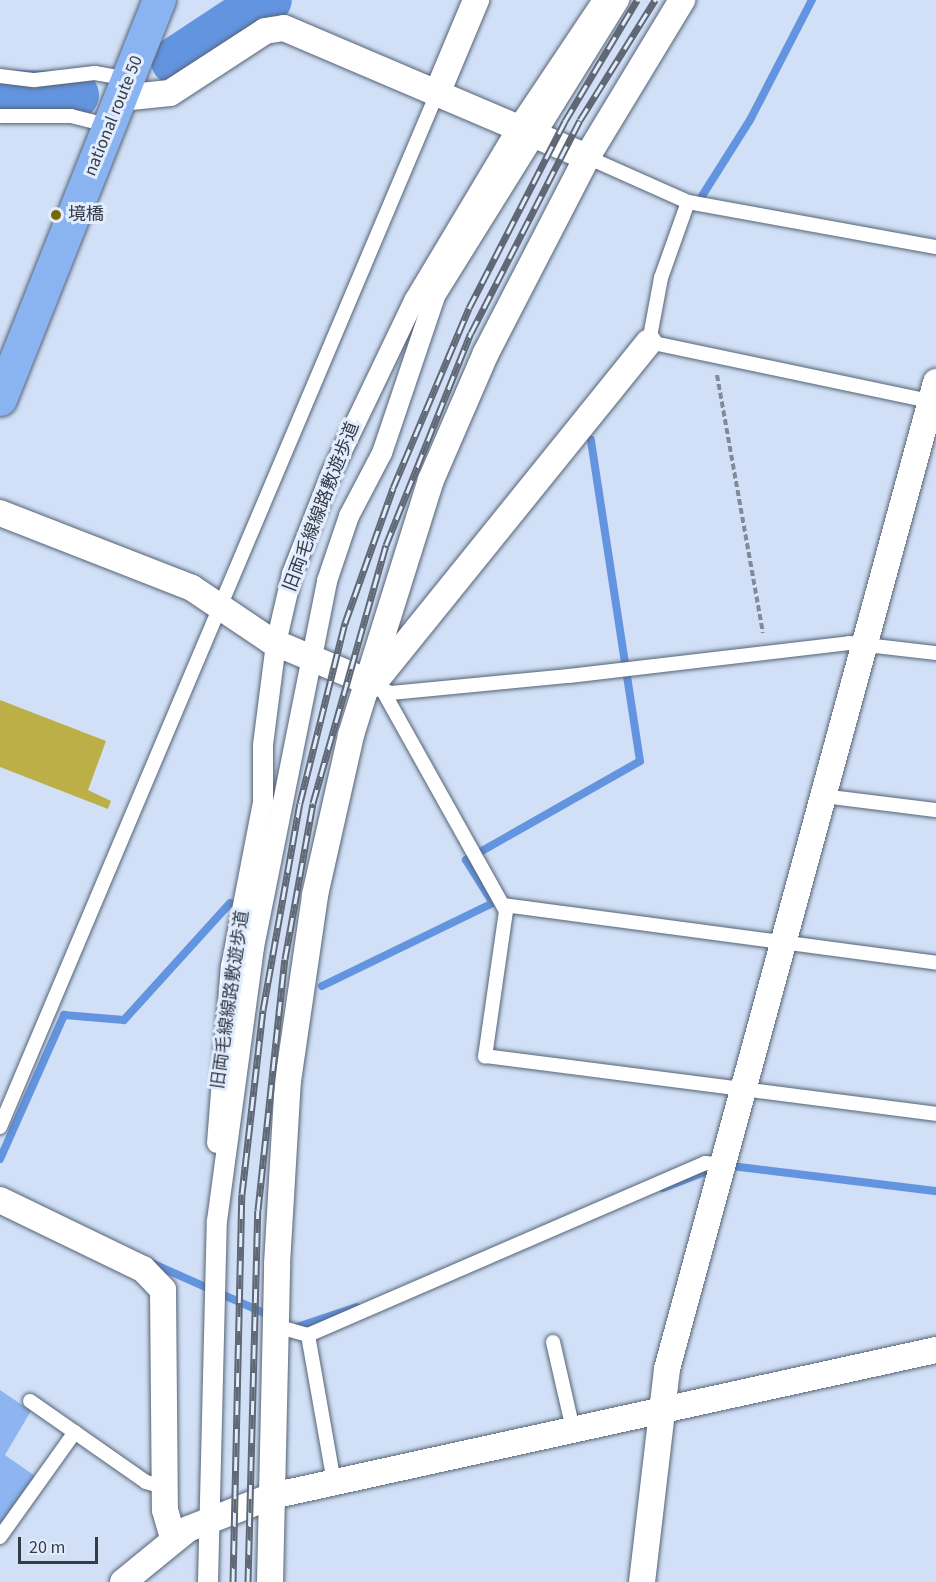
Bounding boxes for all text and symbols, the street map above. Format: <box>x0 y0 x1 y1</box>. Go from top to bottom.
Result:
street label: national route 50 <box>80 53 148 179</box>
place label: 境橋 <box>68 204 104 226</box>
marker: 境橋 <box>49 208 63 222</box>
street label: 旧両毛線線路敷遊歩道 <box>280 419 364 595</box>
street label: 旧両毛線線路敷遊歩道 <box>208 909 254 1091</box>
scale bar <box>21 1525 100 1563</box>
text: 20 m <box>29 1535 65 1560</box>

